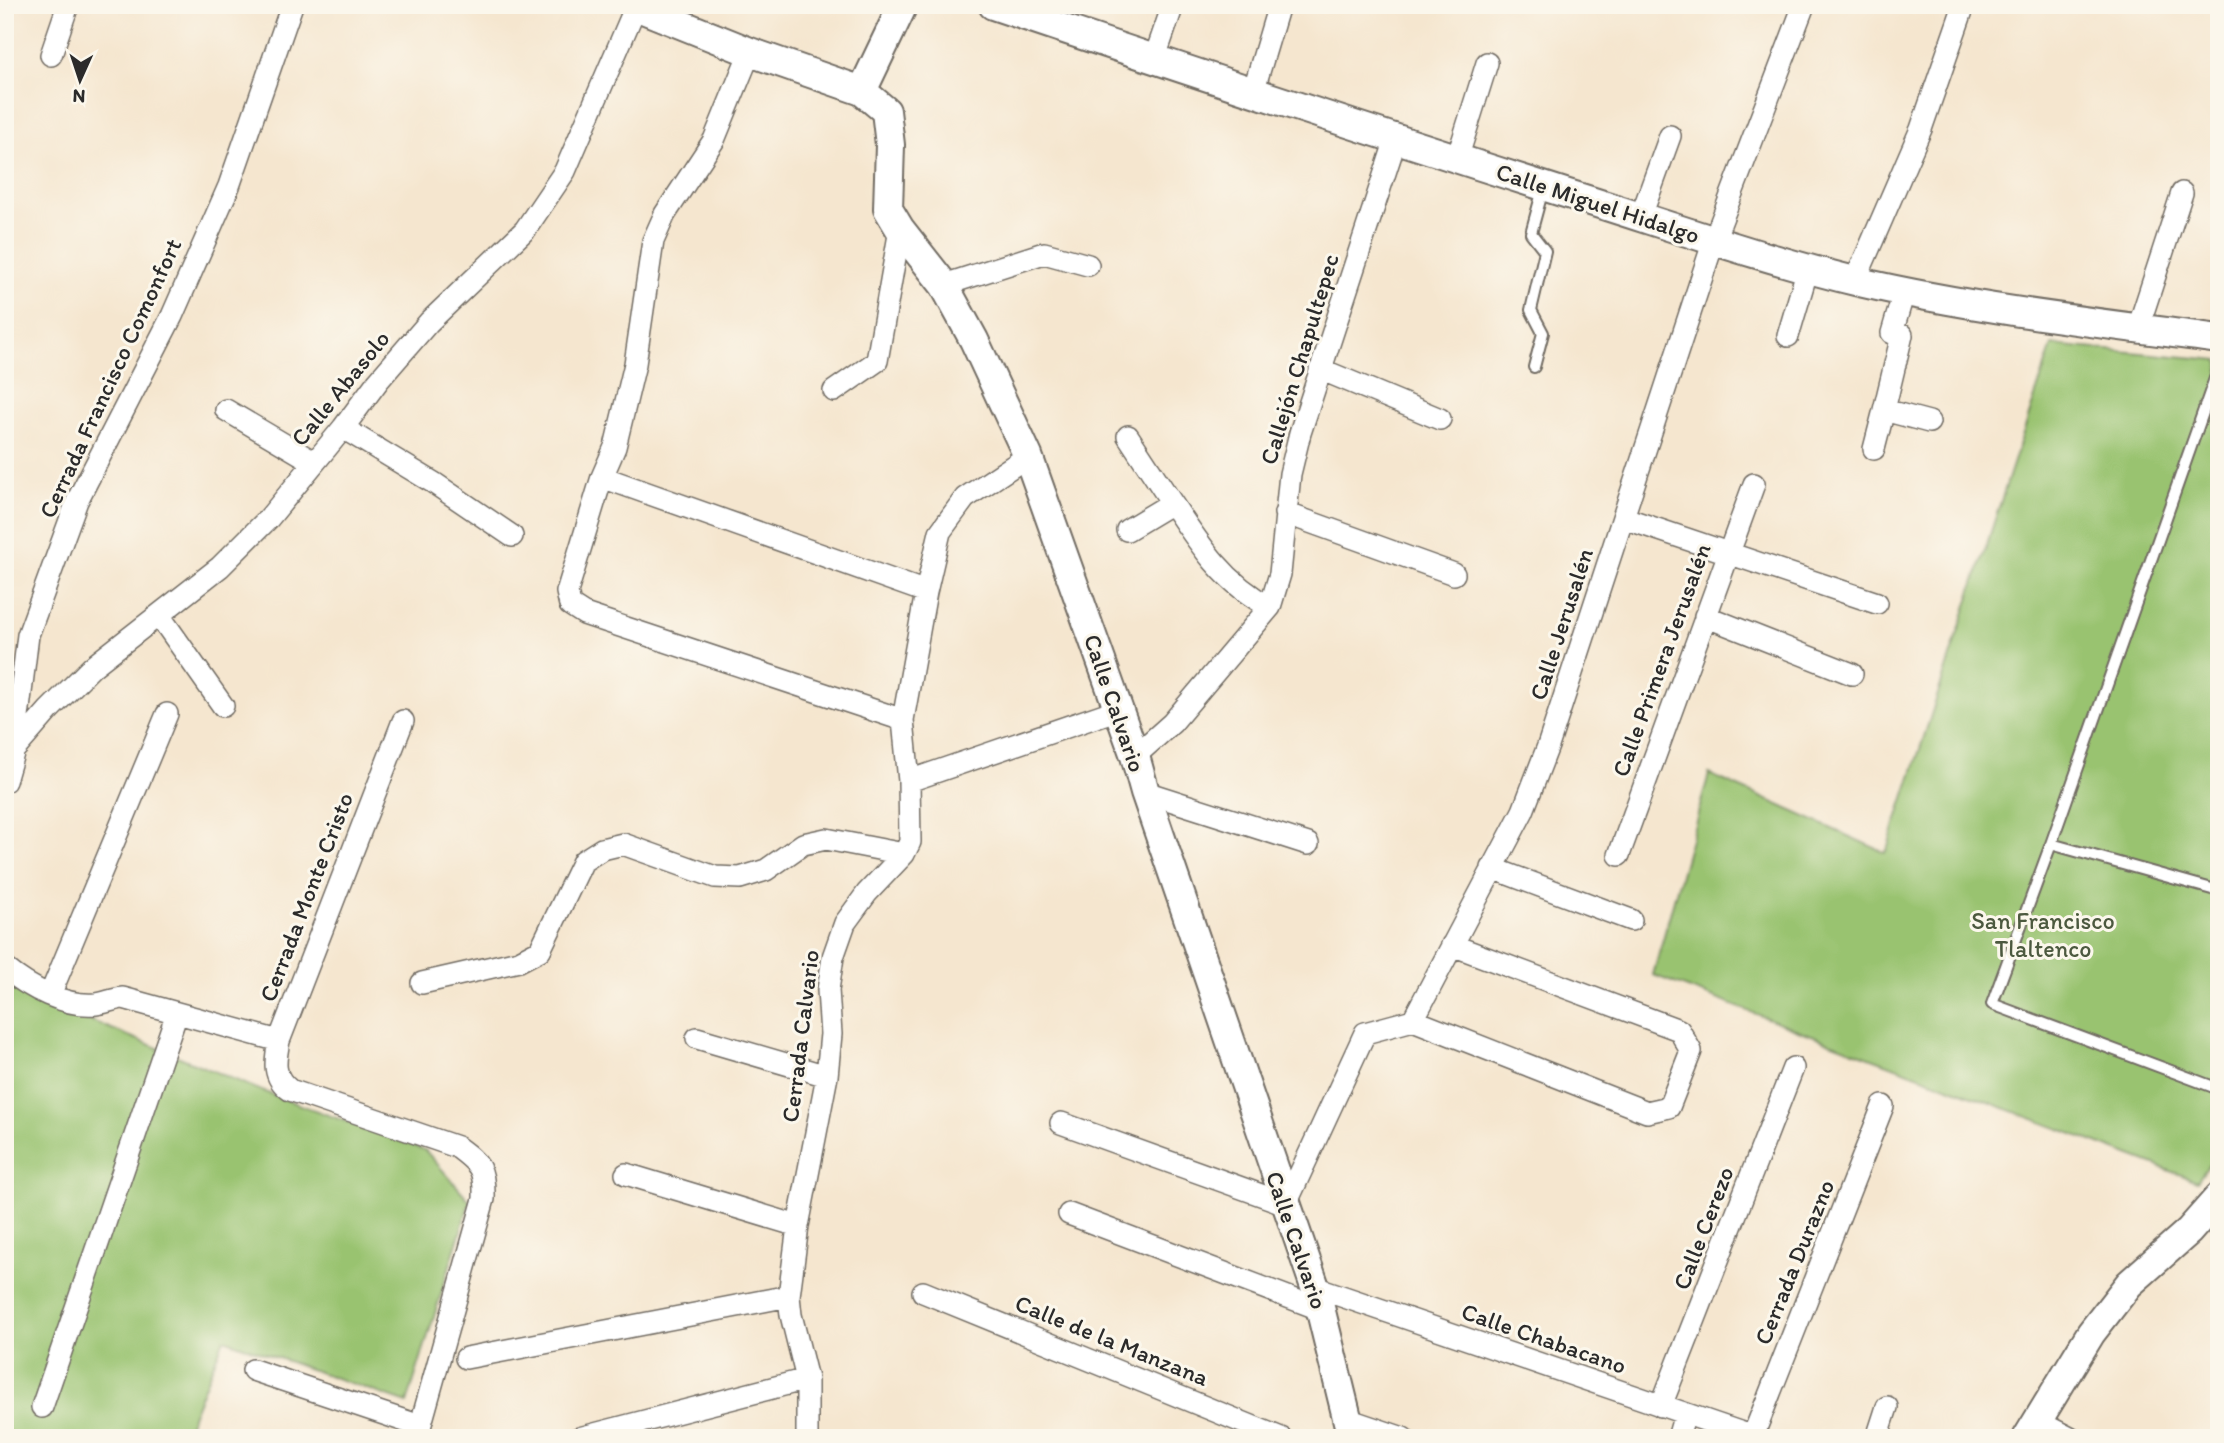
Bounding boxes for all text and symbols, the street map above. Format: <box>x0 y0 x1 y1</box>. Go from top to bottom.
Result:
north arrow <box>46 46 116 116</box>
text: N <box>72 85 86 108</box>
street label: Calle Miguel Hidalgo <box>1493 156 1703 250</box>
street label: Cerrada Francisco Comonfort <box>32 234 188 522</box>
street label: Callejón Chapultepec <box>1253 250 1345 468</box>
street label: Calle Abasolo <box>284 324 396 452</box>
street label: Calle Primera Jerusalén <box>1605 539 1717 781</box>
street label: Calle Jerusalén <box>1523 544 1599 704</box>
street label: Calle Calvario <box>1078 630 1152 776</box>
street label: Cerrada Monte Cristo <box>253 788 359 1006</box>
park label: San Francisco Tlaltenco <box>1971 906 2115 963</box>
street label: Cerrada Calvario <box>775 948 825 1124</box>
street label: Calle Cerezo <box>1666 1162 1740 1294</box>
street label: Calle Calvario <box>1260 1167 1334 1313</box>
street label: Cerrada Durazno <box>1748 1175 1840 1349</box>
street label: Calle de la Manzana <box>1011 1288 1213 1392</box>
street label: Calle Chabacano <box>1458 1296 1630 1380</box>

